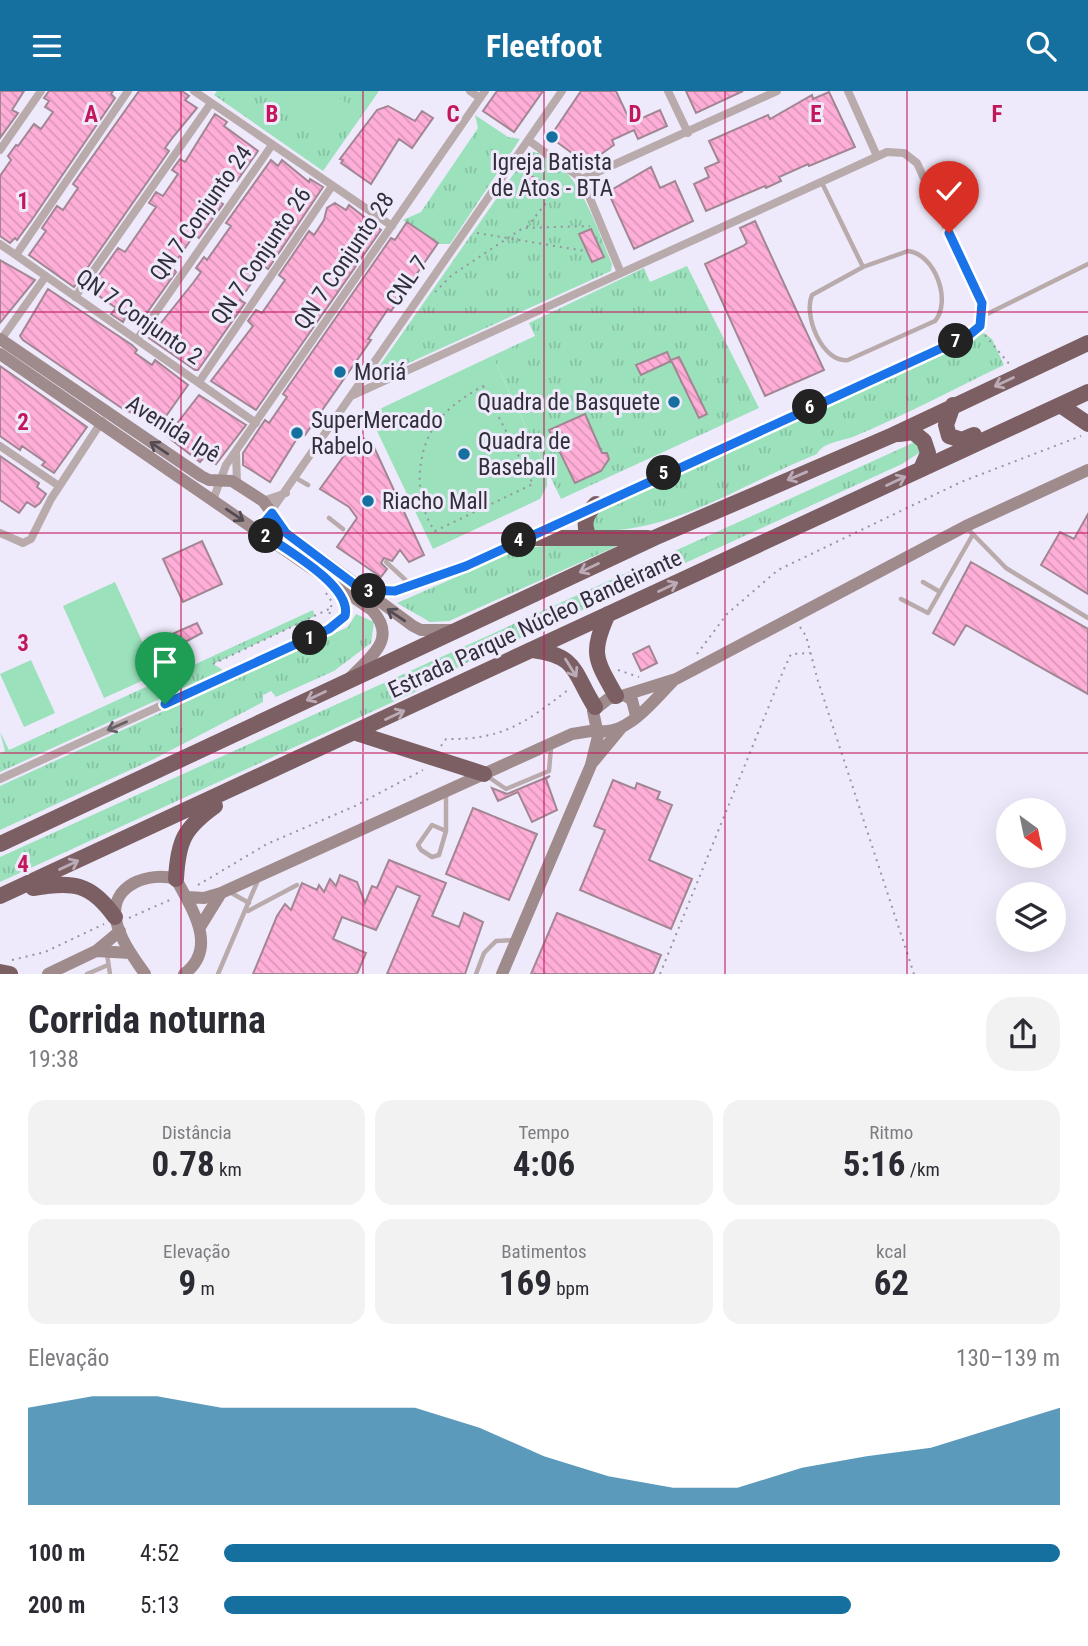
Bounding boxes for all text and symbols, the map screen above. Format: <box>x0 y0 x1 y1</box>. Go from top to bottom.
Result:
icon: menu <box>28 27 66 65</box>
text: Fleetfoot <box>486 27 602 65</box>
icon: search <box>1022 27 1060 65</box>
text: A <box>84 101 98 128</box>
text: B <box>266 101 278 128</box>
text: C <box>446 101 460 128</box>
text: D <box>629 101 642 128</box>
text: E <box>810 101 822 128</box>
text: F <box>992 101 1003 128</box>
marker: Igreja Batista de Atos - BTA <box>544 129 560 145</box>
street label: QN 7 Conjunto 24 <box>144 140 258 286</box>
place label: Igreja Batista de Atos - BTA <box>491 149 613 202</box>
pin <box>919 161 979 233</box>
icon: check <box>930 172 968 210</box>
street label: QN 7 Conjunto 26 <box>205 182 317 330</box>
street label: QN 7 Conjunto 28 <box>288 187 400 335</box>
text: 1 <box>17 188 29 215</box>
street label: CNL 7 <box>380 251 434 311</box>
street label: QN 7 Conjunto 2 <box>71 264 207 370</box>
pin: 7 <box>939 323 974 359</box>
text: 7 <box>951 329 960 352</box>
place label: Moriá <box>354 359 406 386</box>
marker: Moriá <box>332 364 348 380</box>
one-way arrow <box>994 376 1015 389</box>
place label: Quadra de Basquete <box>477 389 660 416</box>
pin: 6 <box>792 389 828 425</box>
street label: Avenida Ipê <box>121 390 225 468</box>
marker: Quadra de Basquete <box>666 394 682 410</box>
text: 6 <box>805 395 814 418</box>
place label: SuperMercado Rabelo <box>311 407 443 460</box>
text: 2 <box>17 409 29 436</box>
marker: SuperMercado Rabelo <box>289 425 305 441</box>
place label: Quadra de Baseball <box>478 428 570 481</box>
one-way arrow <box>150 441 169 455</box>
marker: Quadra de Baseball <box>456 446 472 462</box>
pin: 5 <box>646 455 682 491</box>
text: 5 <box>659 461 668 484</box>
one-way arrow <box>786 470 808 483</box>
one-way arrow <box>885 473 906 487</box>
place label: Riacho Mall <box>382 488 488 515</box>
marker: Riacho Mall <box>360 493 376 509</box>
one-way arrow <box>225 508 244 522</box>
pin: 2 <box>248 519 284 553</box>
pin: 4 <box>502 523 536 557</box>
text: 2 <box>261 524 270 547</box>
text: 4 <box>514 528 523 551</box>
street label: Estrada Parque Núcleo Bandeirante <box>384 544 686 704</box>
one-way arrow <box>579 562 600 576</box>
pin: 3 <box>352 573 386 609</box>
text: 3 <box>364 579 373 602</box>
one-way arrow <box>657 579 678 592</box>
one-way arrow <box>387 608 406 622</box>
pin: 1 <box>292 621 328 655</box>
text: 1 <box>305 626 314 649</box>
text: 3 <box>17 630 29 657</box>
pin <box>135 632 195 704</box>
icon: arrive <box>146 643 184 681</box>
one-way arrow <box>564 658 579 677</box>
one-way arrow <box>306 690 327 704</box>
one-way arrow <box>384 708 405 721</box>
one-way arrow <box>107 720 129 733</box>
north arrow <box>996 798 1066 868</box>
map controls <box>996 798 1066 952</box>
text: 4 <box>17 851 29 878</box>
one-way arrow <box>58 858 79 871</box>
button: layers <box>996 882 1066 952</box>
button: share <box>986 997 1060 1071</box>
text: Corrida noturna <box>28 998 266 1042</box>
text: 19:38 <box>28 1046 79 1073</box>
text: Distância <box>162 1121 232 1144</box>
text: Tempo <box>518 1121 570 1144</box>
text: Ritmo <box>869 1121 913 1144</box>
text: 0.78 <box>151 1144 215 1185</box>
text: 4:06 <box>513 1144 575 1185</box>
text: 5:16 <box>843 1144 906 1185</box>
text: km <box>215 1158 242 1181</box>
text: /km <box>906 1158 940 1181</box>
text: Elevação <box>163 1240 230 1263</box>
text: Batimentos <box>501 1240 587 1263</box>
text: kcal <box>876 1240 907 1263</box>
text: 9 <box>178 1263 196 1304</box>
text: 169 <box>499 1263 552 1304</box>
text: 62 <box>874 1263 909 1304</box>
text: m <box>196 1277 215 1300</box>
text: bpm <box>552 1277 589 1300</box>
text: Elevação <box>28 1345 109 1372</box>
text: 130–139 m <box>956 1345 1060 1372</box>
text: 100 m <box>28 1540 85 1567</box>
text: 4:52 <box>140 1540 179 1567</box>
text: 200 m <box>28 1592 85 1619</box>
text: 5:13 <box>140 1592 179 1619</box>

